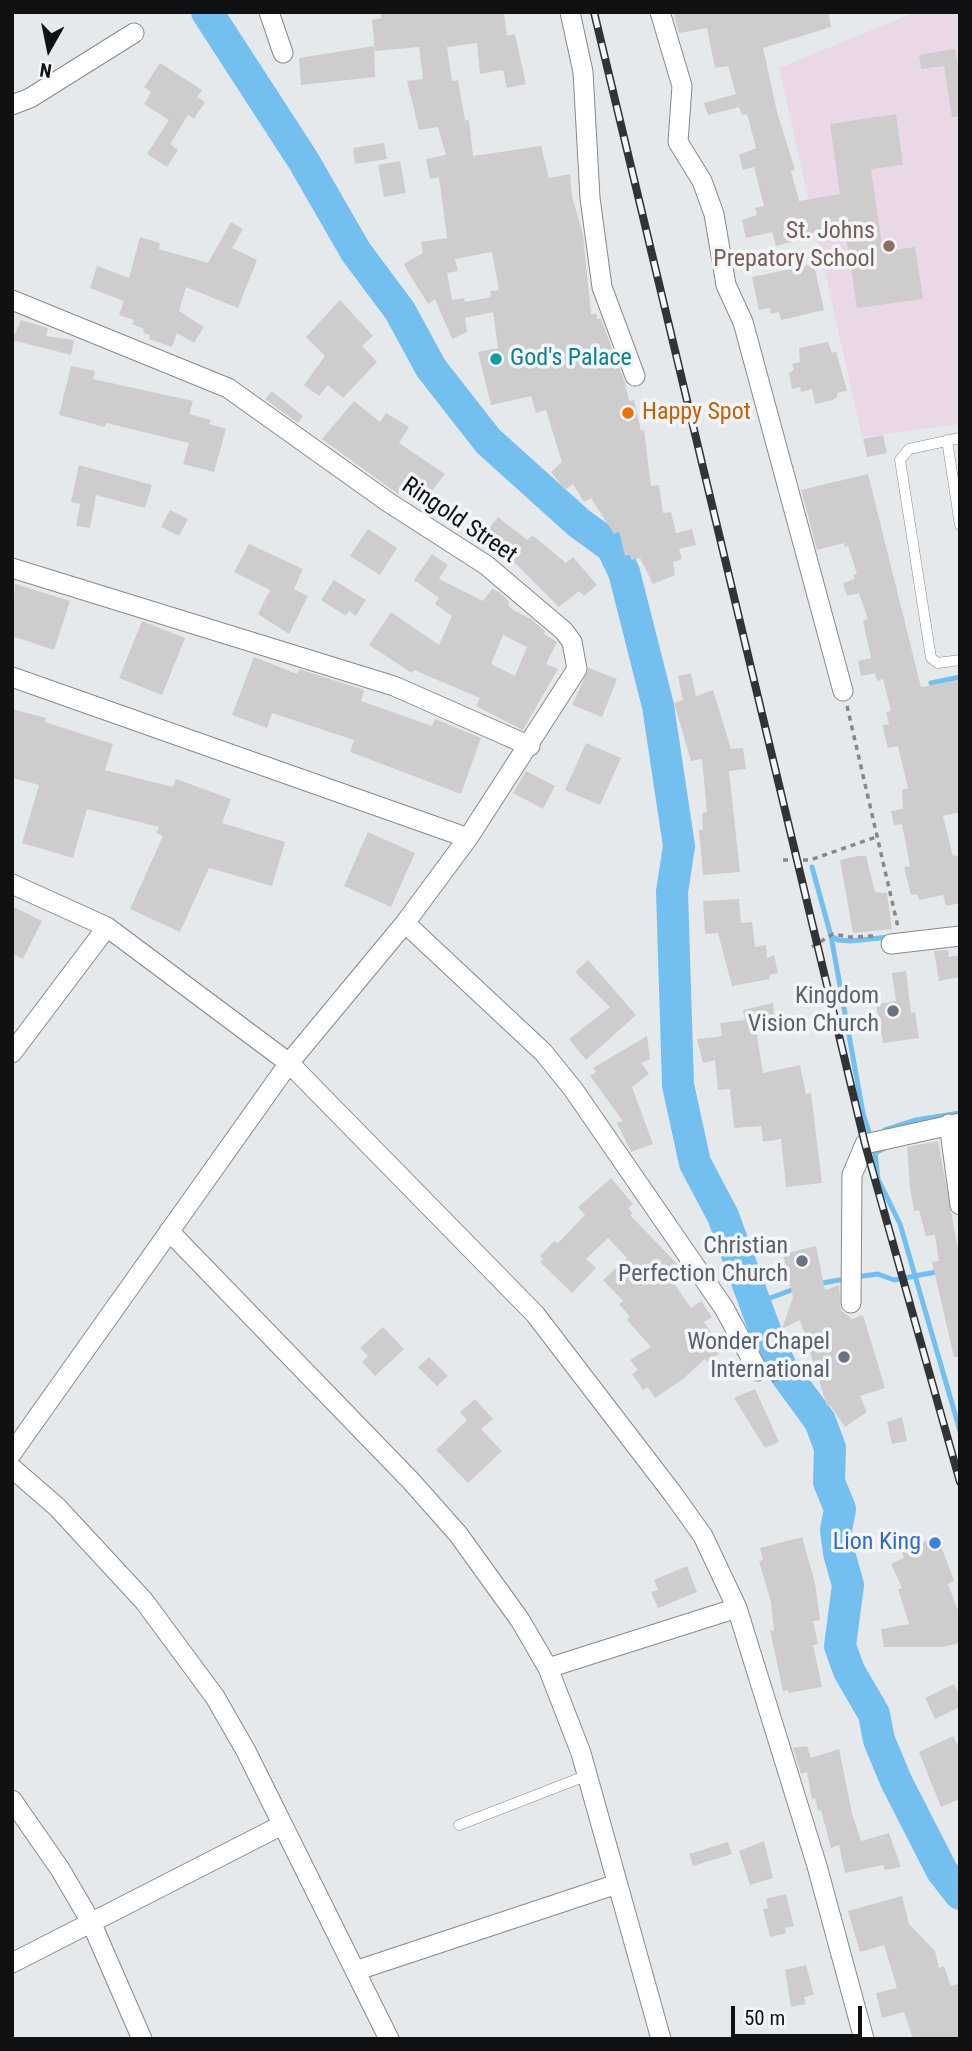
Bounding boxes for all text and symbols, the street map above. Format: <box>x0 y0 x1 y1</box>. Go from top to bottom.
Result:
north arrow <box>14 14 84 84</box>
text: N <box>38 58 53 83</box>
place label: St. Johns Prepatory School <box>713 218 875 274</box>
marker: St. Johns Prepatory School <box>881 238 897 254</box>
place label: God's Palace <box>510 345 632 373</box>
marker: God's Palace <box>488 351 504 367</box>
place label: Happy Spot <box>642 399 751 427</box>
marker: Happy Spot <box>620 405 636 421</box>
street label: Ringold Street <box>396 472 522 570</box>
place label: Kingdom Vision Church <box>748 983 879 1039</box>
marker: Kingdom Vision Church <box>885 1003 901 1019</box>
place label: Christian Perfection Church <box>618 1233 788 1289</box>
marker: Christian Perfection Church <box>794 1253 810 1269</box>
place label: Wonder Chapel International <box>687 1329 830 1385</box>
marker: Wonder Chapel International <box>836 1349 852 1365</box>
place label: Lion King <box>833 1529 921 1557</box>
marker: Lion King <box>927 1535 943 1551</box>
scale bar <box>734 1992 865 2036</box>
text: 50 m <box>744 2006 785 2030</box>

